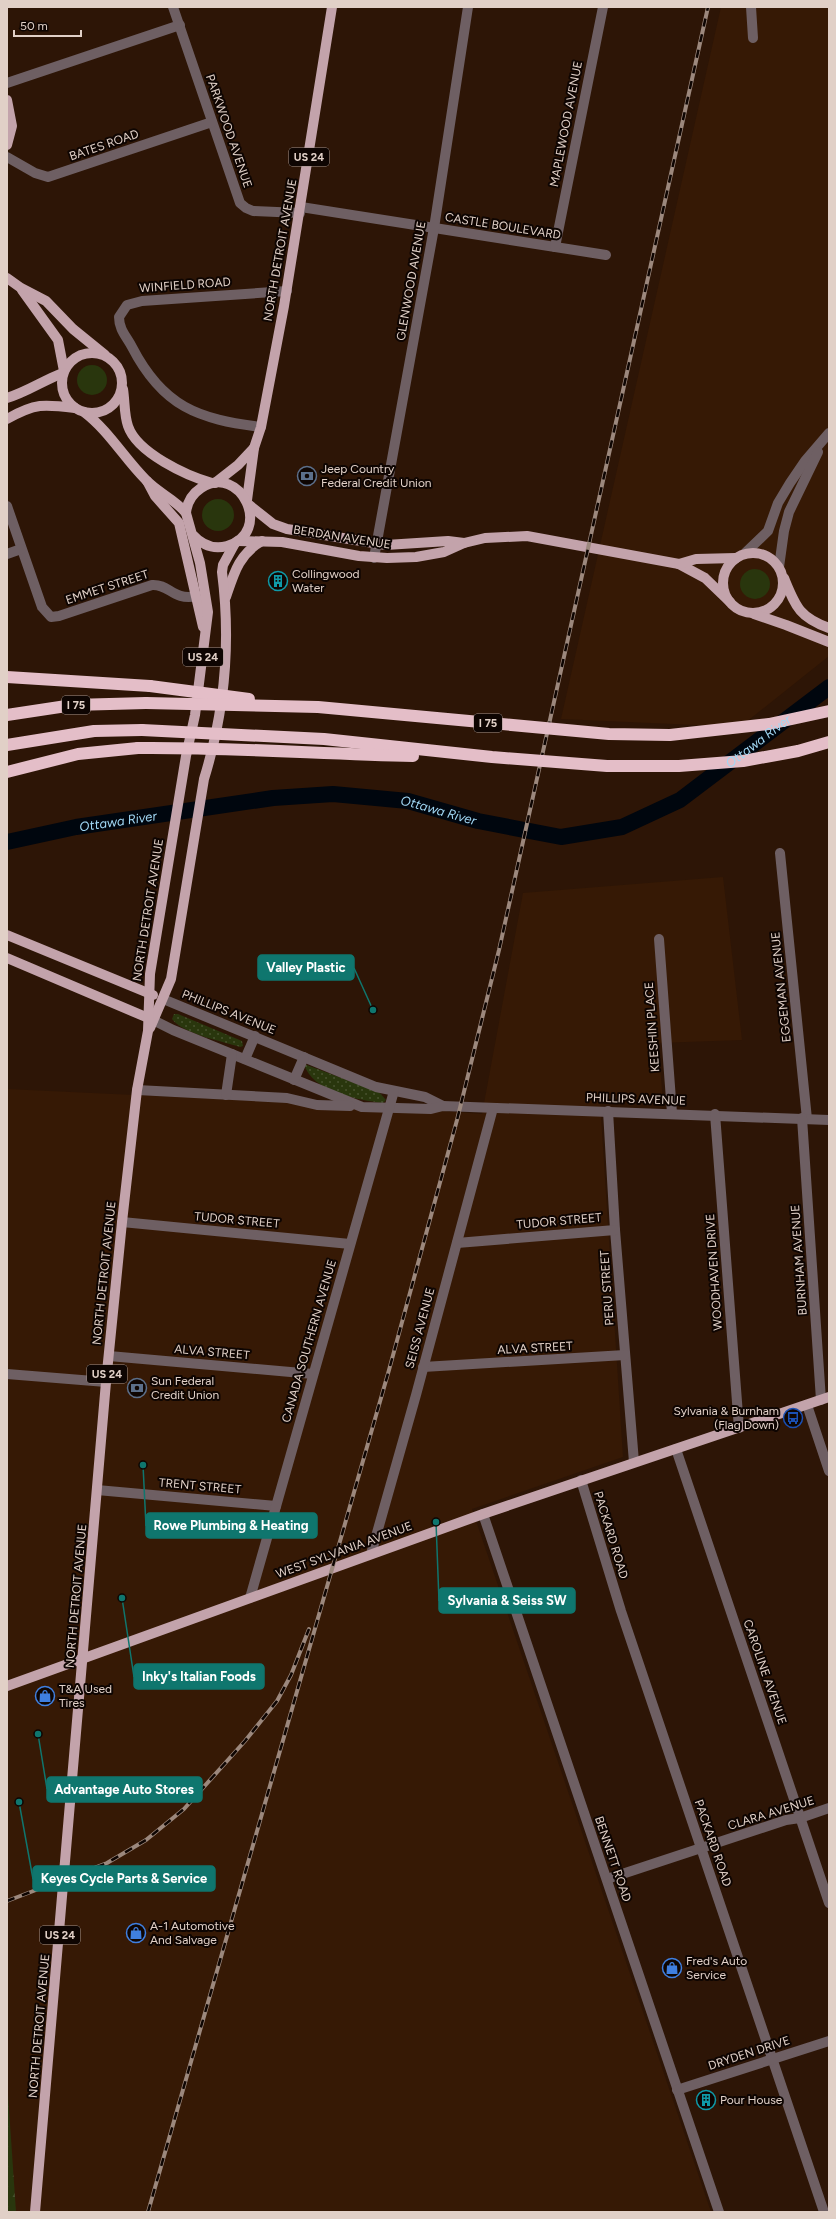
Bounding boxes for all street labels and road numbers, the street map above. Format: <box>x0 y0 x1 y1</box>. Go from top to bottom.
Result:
street label: MAPLEWOOD AVENUE <box>547 60 585 188</box>
street label: PARKWOOD AVENUE <box>203 72 255 190</box>
street label: BATES ROAD <box>67 127 141 163</box>
road number: US 24 <box>289 148 329 166</box>
street label: NORTH DETROIT AVENUE <box>261 178 299 322</box>
street label: CASTLE BOULEVARD <box>444 210 562 242</box>
street label: GLENWOOD AVENUE <box>394 220 428 342</box>
street label: WINFIELD ROAD <box>139 275 231 295</box>
street label: BERDAN AVENUE <box>292 522 392 552</box>
street label: EMMET STREET <box>64 567 151 607</box>
road number: US 24 <box>183 648 223 666</box>
road number: I 75 <box>62 696 90 714</box>
road number: I 75 <box>474 714 502 732</box>
street label: NORTH DETROIT AVENUE <box>130 838 166 982</box>
street label: EGGEMAN AVENUE <box>768 931 794 1043</box>
street label: KEESHIN PLACE <box>642 982 662 1072</box>
street label: PHILLIPS AVENUE <box>180 987 278 1037</box>
street label: PHILLIPS AVENUE <box>586 1090 686 1108</box>
street label: NORTH DETROIT AVENUE <box>90 1201 118 1345</box>
street label: BURNHAM AVENUE <box>788 1204 810 1316</box>
street label: TUDOR STREET <box>194 1209 281 1231</box>
street label: TUDOR STREET <box>516 1210 603 1232</box>
street label: WOODHAVEN DRIVE <box>703 1213 725 1331</box>
street label: PERU STREET <box>597 1250 617 1326</box>
street label: CANADA SOUTHERN AVENUE <box>279 1258 339 1424</box>
street label: SEISS AVENUE <box>402 1286 438 1370</box>
street label: ALVA STREET <box>497 1339 573 1357</box>
street label: ALVA STREET <box>174 1342 251 1362</box>
road number: US 24 <box>87 1365 127 1383</box>
street label: TRENT STREET <box>158 1475 242 1497</box>
street label: PACKARD ROAD <box>591 1490 631 1580</box>
street label: WEST SYLVANIA AVENUE <box>274 1519 414 1581</box>
street label: NORTH DETROIT AVENUE <box>63 1524 89 1668</box>
street label: CAROLINE AVENUE <box>740 1618 790 1726</box>
street label: CLARA AVENUE <box>726 1793 816 1833</box>
street label: PACKARD ROAD <box>692 1798 734 1888</box>
street label: BENNETT ROAD <box>592 1814 634 1904</box>
road number: US 24 <box>40 1926 80 1944</box>
street label: NORTH DETROIT AVENUE <box>26 1954 52 2098</box>
street label: DRYDEN DRIVE <box>706 2033 792 2073</box>

